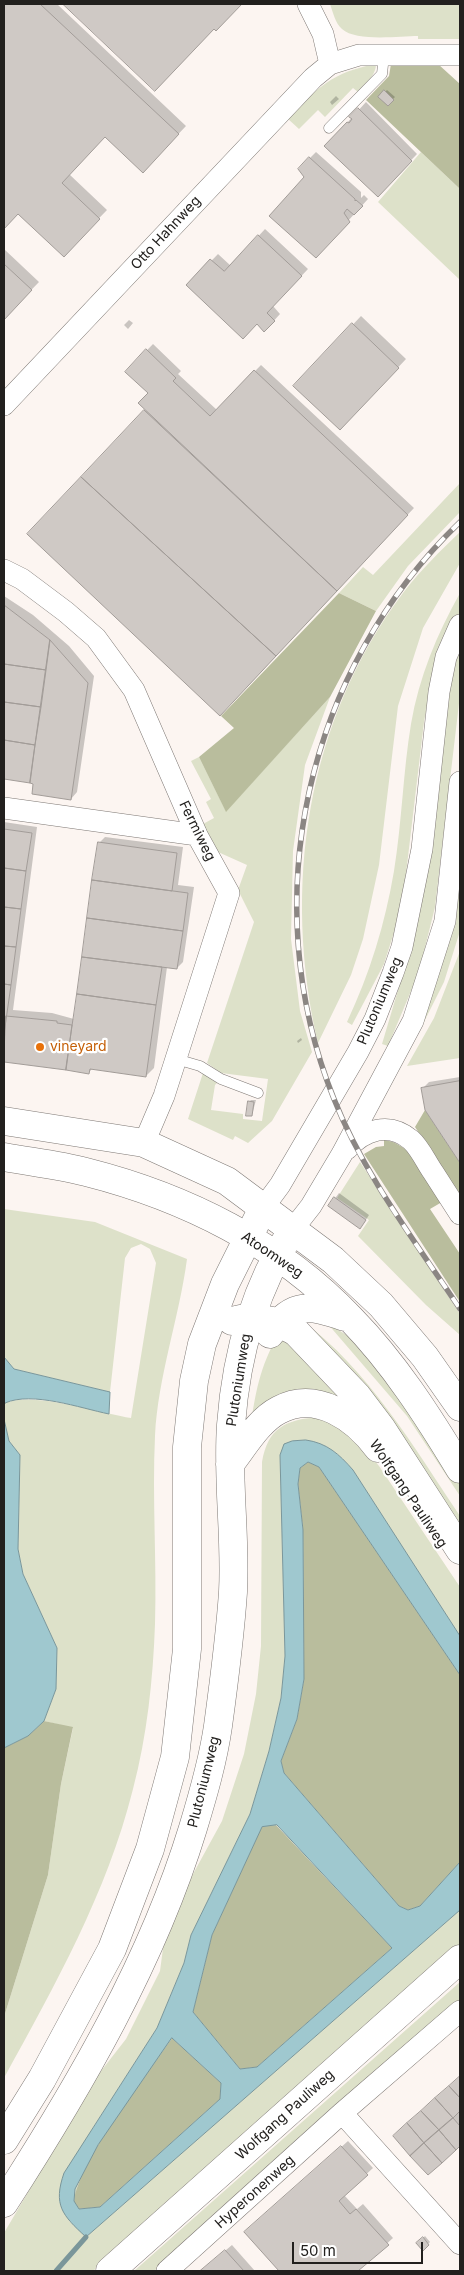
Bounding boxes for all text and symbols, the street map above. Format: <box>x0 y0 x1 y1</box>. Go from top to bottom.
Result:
street label: Otto Hahnweg <box>128 193 204 273</box>
street label: Fermiweg <box>175 798 219 864</box>
street label: Plutoniumweg <box>354 955 406 1047</box>
place label: vineyard <box>50 1039 107 1055</box>
marker: vineyard <box>34 1041 46 1053</box>
street label: Atoomweg <box>238 1228 306 1282</box>
street label: Plutoniumweg <box>223 1332 255 1428</box>
street label: Wolfgang Pauliweg <box>366 1437 450 1551</box>
street label: Plutoniumweg <box>185 1735 223 1829</box>
street label: Wolfgang Pauliweg <box>232 2066 338 2164</box>
street label: Hyperonenweg <box>212 2152 298 2232</box>
scale bar <box>294 2232 425 2264</box>
text: 50 m <box>300 2241 336 2260</box>

